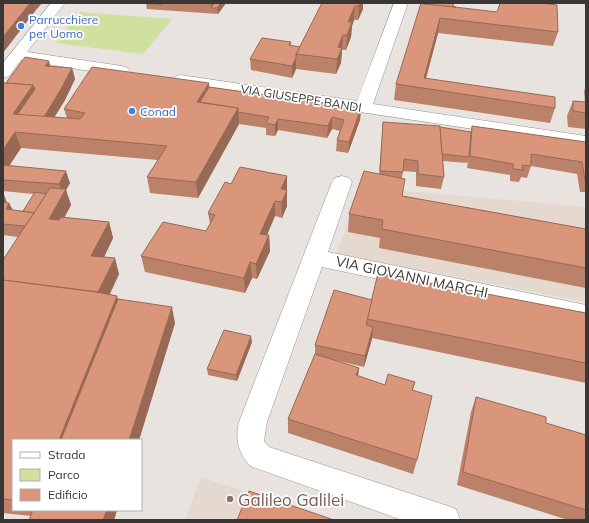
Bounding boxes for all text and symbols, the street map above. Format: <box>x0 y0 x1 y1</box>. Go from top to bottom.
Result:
place label: Parrucchiere per Uomo <box>29 12 98 41</box>
marker: Parrucchiere per Uomo <box>16 21 26 31</box>
street label: VIA GIUSEPPE BANDI <box>239 81 363 115</box>
place label: Conad <box>140 104 176 119</box>
marker: Conad <box>127 106 137 116</box>
street label: VIA GIOVANNI MARCHI <box>334 252 490 302</box>
legend <box>12 439 142 511</box>
text: Strada <box>48 447 86 462</box>
text: Parco <box>48 467 80 482</box>
text: Edificio <box>48 487 88 502</box>
place label: Galileo Galilei <box>238 489 344 510</box>
marker: Galileo Galilei <box>225 494 235 504</box>

